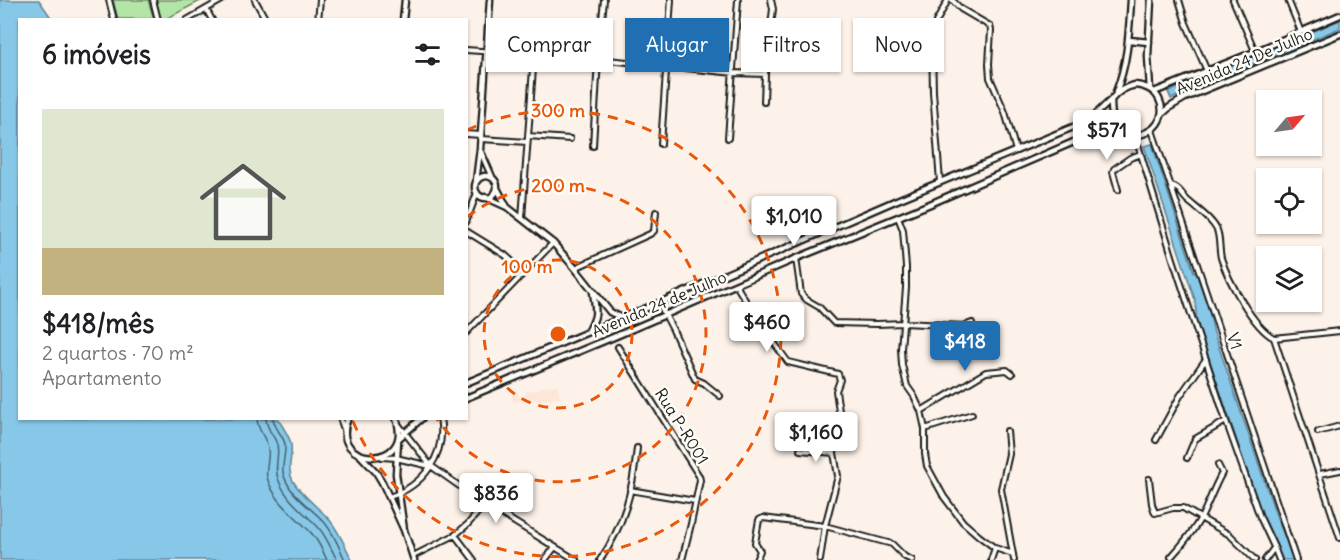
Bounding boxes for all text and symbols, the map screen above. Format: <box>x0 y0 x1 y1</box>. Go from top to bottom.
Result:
chip: Comprar <box>486 18 613 72</box>
chip: Alugar <box>625 18 729 72</box>
chip: Filtros <box>741 18 841 72</box>
chip: Novo <box>853 18 944 72</box>
street label: Avenida 24 De Julho <box>1173 23 1315 99</box>
text: 6 imóveis <box>42 38 151 71</box>
icon: filters <box>411 38 444 71</box>
north arrow <box>1256 90 1322 156</box>
map controls <box>1256 90 1322 312</box>
text: 300 m <box>531 99 585 122</box>
pin: $571 <box>1071 110 1143 161</box>
text: $571 <box>1087 117 1127 142</box>
icon: home <box>189 148 297 256</box>
button: locate <box>1256 168 1322 234</box>
text: 200 m <box>531 174 585 197</box>
pin: $1,010 <box>745 196 843 247</box>
text: $1,010 <box>765 203 823 228</box>
button: layers <box>1256 246 1322 312</box>
text: 100 m <box>502 255 553 278</box>
street label: Avenida 24 de Julho <box>589 267 729 341</box>
pin: $460 <box>731 302 803 353</box>
text: $418/mês <box>42 307 154 340</box>
text: $460 <box>743 309 791 334</box>
pin: $418 <box>929 321 1001 372</box>
centre of rings <box>548 324 568 344</box>
text: $418 <box>944 328 986 353</box>
street label: V1 <box>1223 330 1247 352</box>
text: 2 quartos · 70 m² <box>42 340 194 365</box>
text: Apartamento <box>42 365 162 390</box>
street label: Rua P-R001 <box>651 384 713 468</box>
pin: $1,160 <box>767 412 865 463</box>
text: $1,160 <box>789 419 843 444</box>
pin: $836 <box>460 473 532 524</box>
text: $836 <box>473 480 519 505</box>

